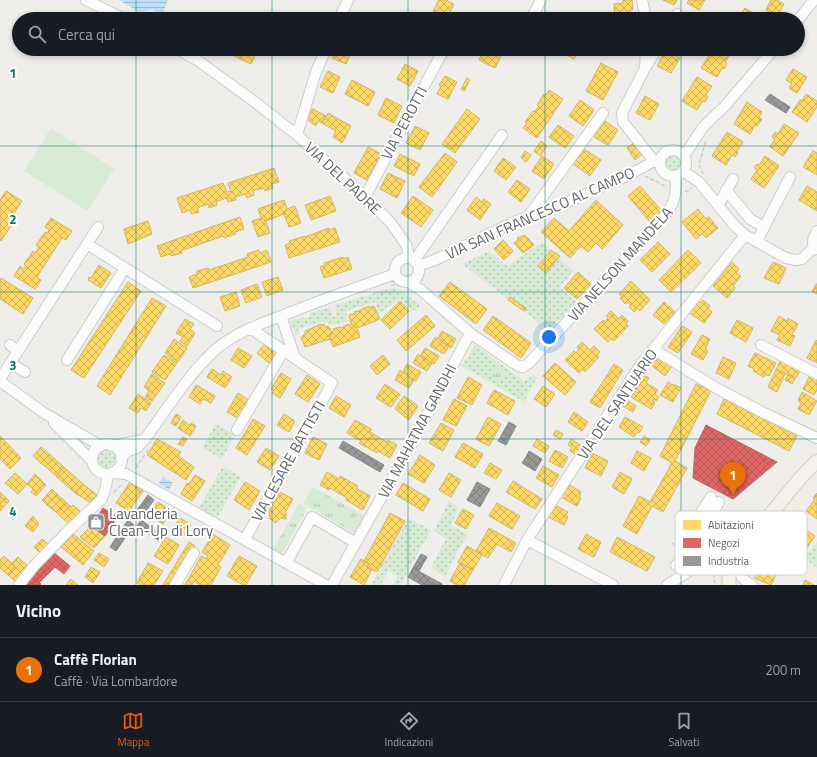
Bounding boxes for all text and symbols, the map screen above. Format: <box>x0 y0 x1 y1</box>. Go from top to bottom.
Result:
search box <box>12 12 805 56</box>
icon: search <box>26 23 48 45</box>
text: Cerca qui <box>58 23 115 46</box>
text: 1 <box>9 63 17 83</box>
street label: VIA PEROTTI <box>375 82 433 164</box>
street label: VIA DEL PADRE <box>299 136 387 220</box>
street label: VIA SAN FRANCESCO AL CAMPO <box>442 161 638 265</box>
street label: VIA NELSON MANDELA <box>562 201 678 327</box>
text: 2 <box>9 209 17 229</box>
your location <box>539 327 559 347</box>
street label: VIA DEL SANTUARIO <box>571 344 663 464</box>
text: 3 <box>9 355 17 375</box>
street label: VIA MAHATMA GANDHI <box>372 360 462 502</box>
street label: VIA CESARE BATTISTI <box>245 396 331 526</box>
pin: 1 <box>720 462 746 495</box>
text: 4 <box>9 501 17 521</box>
place label: Lavanderia Clean-Up di Lory <box>109 502 213 542</box>
legend <box>675 511 807 575</box>
shop icon: Lavanderia Clean-Up di Lory <box>86 512 106 532</box>
text: Abitazioni <box>708 517 754 533</box>
text: Negozi <box>708 535 740 551</box>
text: Industria <box>708 553 749 569</box>
text: Vicino <box>16 598 61 624</box>
text: Caffè Florian <box>54 648 137 671</box>
text: 1 <box>25 660 33 680</box>
text: 200 m <box>765 660 801 680</box>
text: Caffè · Via Lombardore <box>54 671 177 691</box>
tab: Mappa <box>118 710 149 750</box>
tab: Indicazioni <box>385 710 433 750</box>
tab: Salvati <box>668 710 699 750</box>

